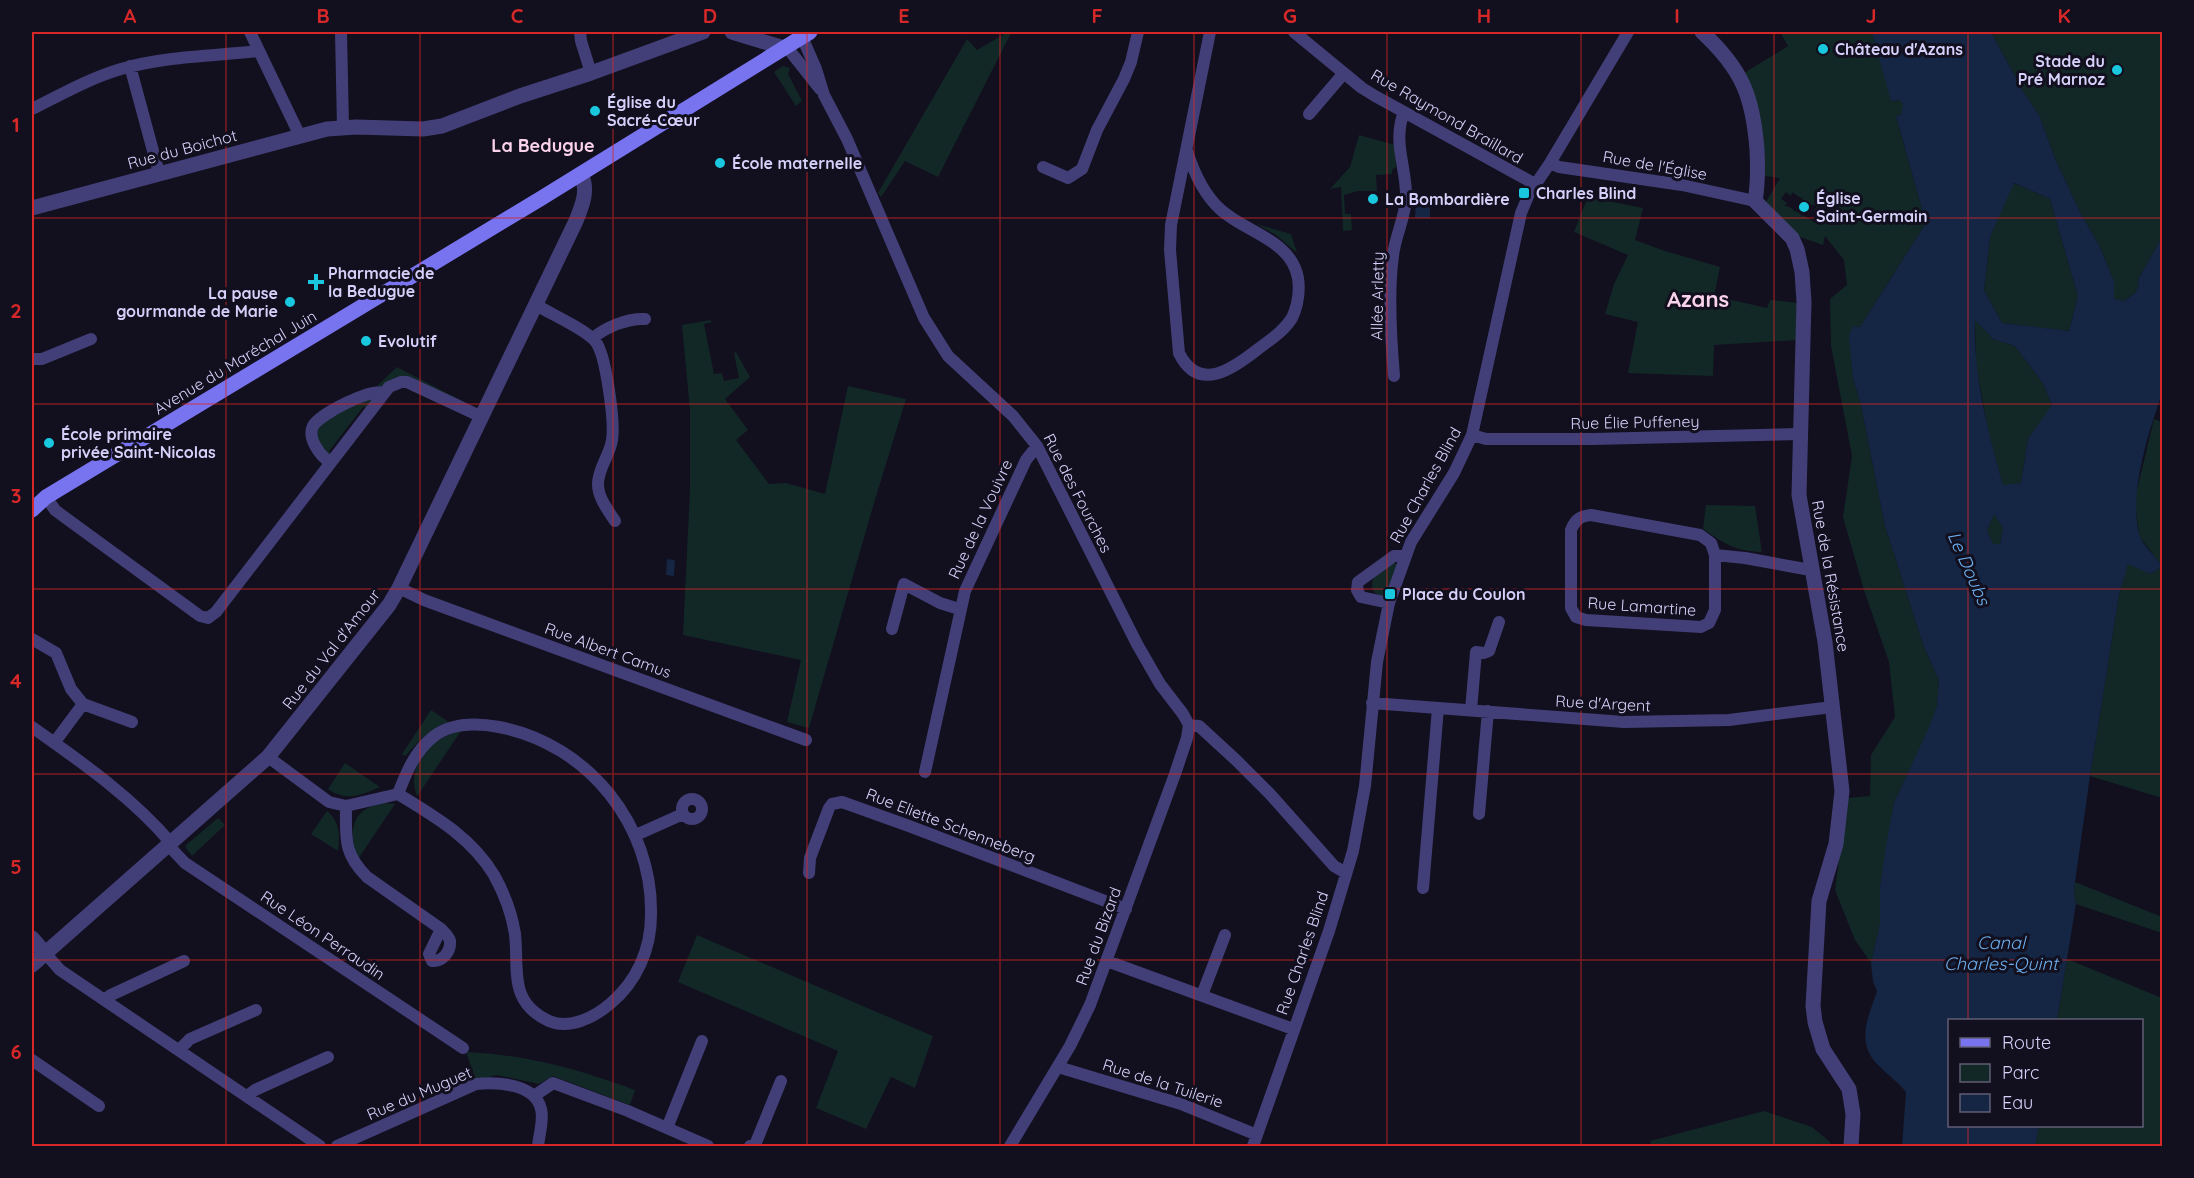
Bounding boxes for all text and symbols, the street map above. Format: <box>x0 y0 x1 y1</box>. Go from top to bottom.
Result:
text: A <box>124 3 137 28</box>
text: B <box>316 3 330 28</box>
text: C <box>511 3 524 28</box>
text: D <box>703 3 717 28</box>
text: E <box>898 3 910 28</box>
text: F <box>1091 3 1103 28</box>
text: G <box>1283 3 1297 28</box>
text: H <box>1477 3 1491 28</box>
text: I <box>1674 3 1680 28</box>
text: J <box>1865 3 1877 28</box>
text: K <box>2057 3 2071 28</box>
place label: Château d'Azans <box>1835 39 1963 59</box>
marker: Château d'Azans <box>1816 42 1830 56</box>
place label: Stade du Pré Marnoz <box>2018 51 2105 89</box>
marker: Stade du Pré Marnoz <box>2110 63 2124 77</box>
street label: Rue Raymond Braillard <box>1367 64 1527 168</box>
place label: Église du Sacré-Cœur <box>607 92 700 130</box>
marker: Église du Sacré-Cœur <box>588 104 602 118</box>
text: 1 <box>12 112 20 137</box>
street label: Rue du Boichot <box>125 125 239 173</box>
district label: La Bedugue <box>491 134 595 157</box>
street label: Rue de l'Église <box>1601 146 1709 184</box>
place label: École maternelle <box>732 153 862 173</box>
marker: École maternelle <box>713 156 727 170</box>
place label: Charles Blind <box>1536 183 1636 203</box>
marker: Charles Blind <box>1517 186 1531 200</box>
place label: Église Saint-Germain <box>1816 188 1927 226</box>
place label: La Bombardière <box>1385 189 1510 209</box>
marker: La Bombardière <box>1366 192 1380 206</box>
marker: Église Saint-Germain <box>1797 200 1811 214</box>
street label: Allée Arletty <box>1366 251 1388 341</box>
place label: Pharmacie de la Bedugue <box>328 263 434 301</box>
marker: Pharmacie de la Bedugue <box>309 275 323 289</box>
place label: La pause gourmande de Marie <box>116 283 278 321</box>
district label: Azans <box>1667 285 1729 313</box>
marker: La pause gourmande de Marie <box>283 295 297 309</box>
text: 2 <box>10 298 22 323</box>
street label: Avenue du Maréchal Juin <box>150 305 320 419</box>
place label: Evolutif <box>378 331 437 351</box>
marker: Evolutif <box>359 334 373 348</box>
street label: Rue Élie Puffeney <box>1570 411 1700 433</box>
place label: École primaire privée Saint-Nicolas <box>61 424 216 462</box>
street label: Rue Charles Blind <box>1385 424 1465 546</box>
street label: Rue des Fourches <box>1039 430 1117 556</box>
marker: École primaire privée Saint-Nicolas <box>42 436 56 450</box>
street label: Rue de la Vouivre <box>944 456 1016 582</box>
text: 3 <box>11 483 21 508</box>
street label: Rue de la Résistance <box>1808 499 1854 653</box>
water label: Le Doubs <box>1943 528 1996 610</box>
place label: Place du Coulon <box>1402 584 1526 604</box>
street label: Rue du Val d'Amour <box>278 585 384 713</box>
marker: Place du Coulon <box>1383 587 1397 601</box>
street label: Rue Lamartine <box>1587 592 1697 620</box>
street label: Rue Albert Camus <box>542 618 674 682</box>
text: 4 <box>10 668 22 693</box>
street label: Rue d'Argent <box>1555 691 1651 715</box>
street label: Rue Eliette Schenneberg <box>863 783 1039 867</box>
text: 5 <box>10 854 22 879</box>
street label: Rue du Bizard <box>1071 884 1125 988</box>
street label: Rue Léon Perraudin <box>257 886 389 984</box>
street label: Rue Charles Blind <box>1271 889 1333 1017</box>
water label: Canal Charles-Quint <box>1944 931 2060 975</box>
legend <box>1948 1019 2143 1127</box>
text: Route <box>2002 1031 2051 1054</box>
text: 6 <box>10 1039 22 1064</box>
street label: Rue de la Tuilerie <box>1100 1054 1226 1112</box>
text: Parc <box>2002 1061 2039 1084</box>
street label: Rue du Muguet <box>363 1062 475 1124</box>
text: Eau <box>2002 1091 2033 1114</box>

